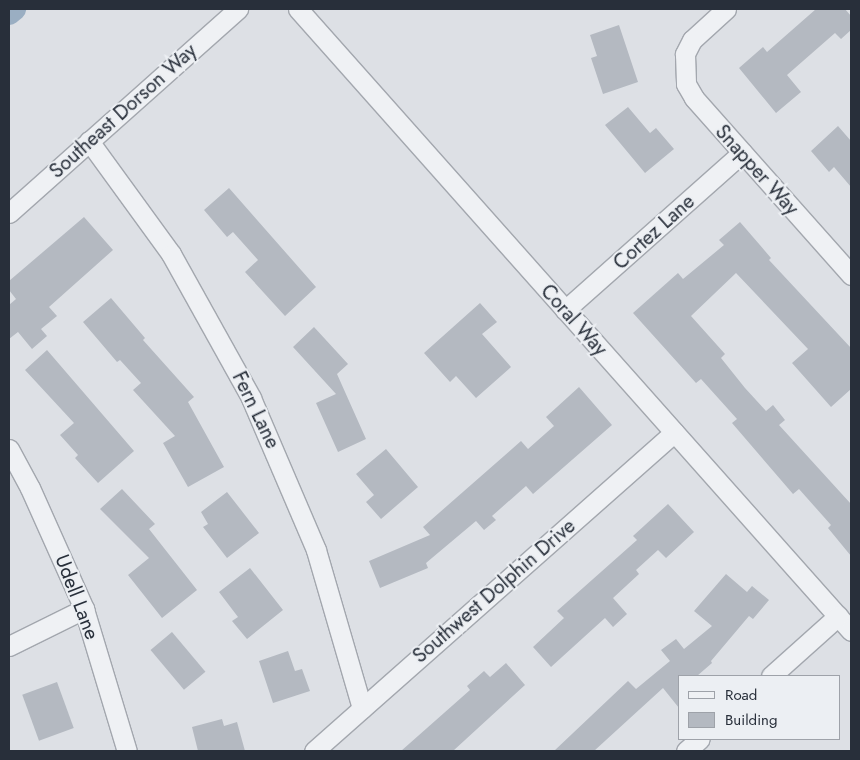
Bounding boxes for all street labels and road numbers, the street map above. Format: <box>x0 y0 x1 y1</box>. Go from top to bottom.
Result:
street label: Southeast Dorson Way <box>45 39 201 183</box>
street label: Snapper Way <box>710 120 804 220</box>
street label: Cortez Lane <box>608 189 700 275</box>
street label: Coral Way <box>536 279 612 361</box>
street label: Fern Lane <box>227 368 285 452</box>
street label: Southwest Dolphin Drive <box>408 514 580 668</box>
street label: Udell Lane <box>50 551 104 643</box>

